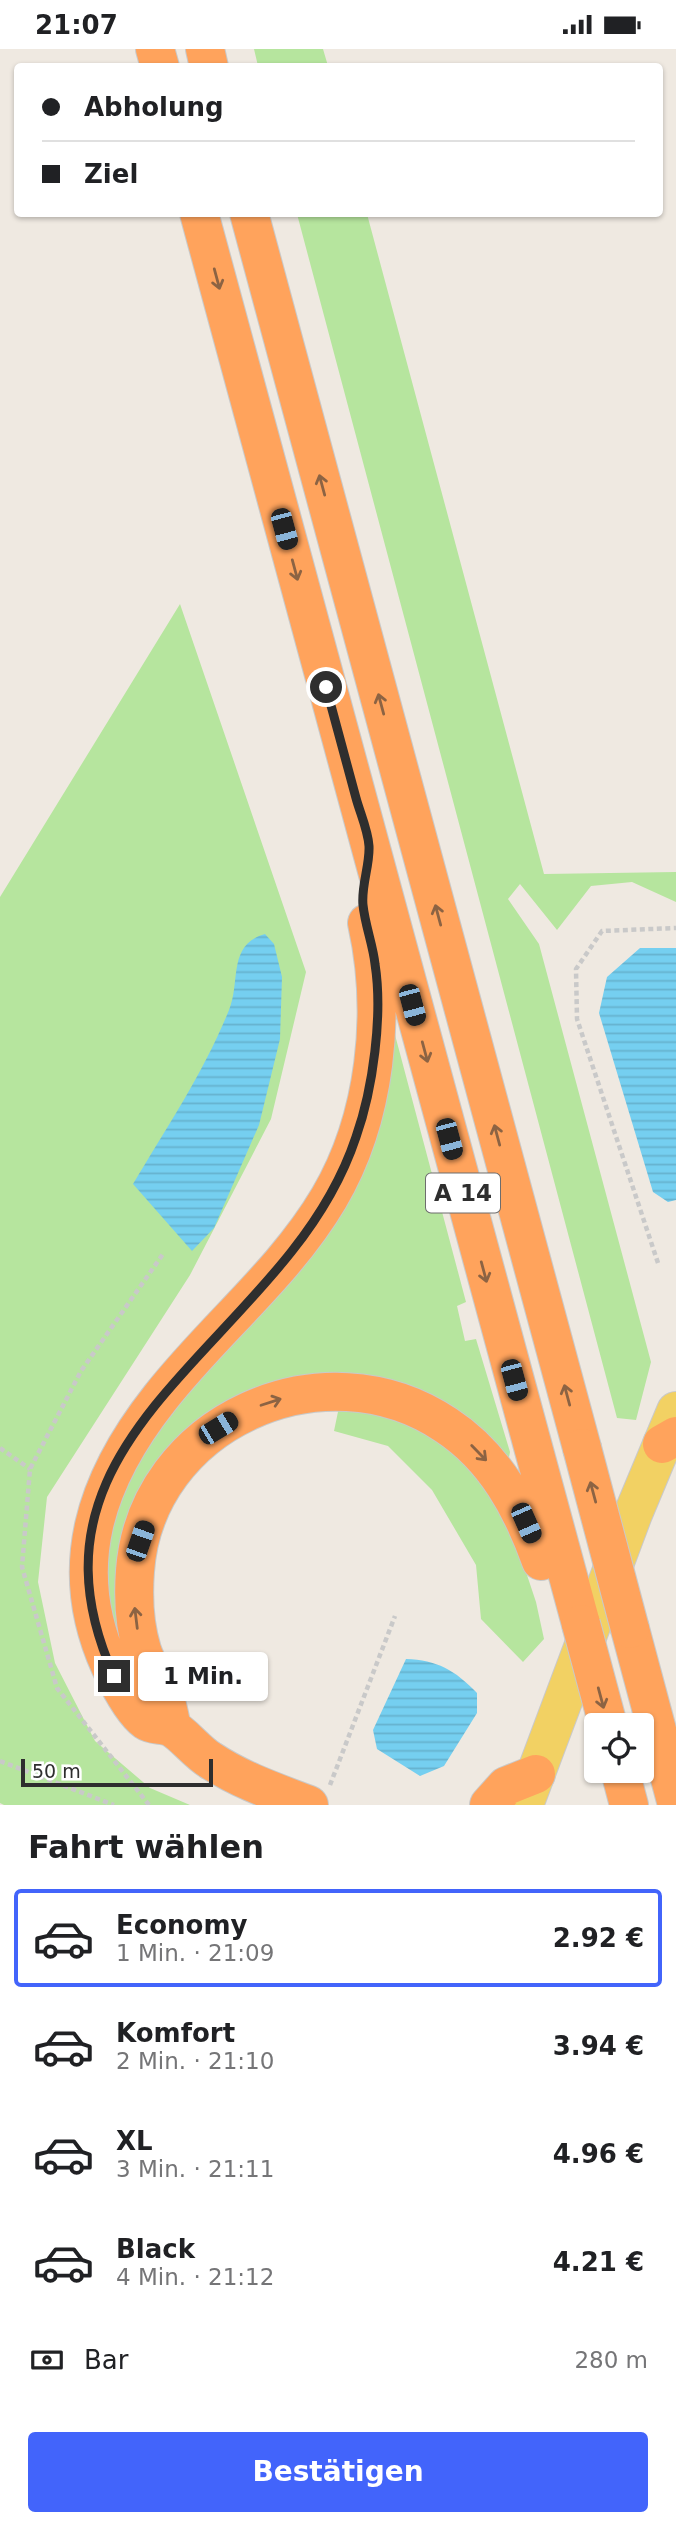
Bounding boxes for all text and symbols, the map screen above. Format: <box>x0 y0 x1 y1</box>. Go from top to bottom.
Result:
text: 21:07 <box>35 10 118 40</box>
text: Abholung <box>84 92 224 122</box>
text: Ziel <box>84 159 138 189</box>
one-way arrow <box>211 268 224 290</box>
one-way arrow <box>315 474 328 497</box>
car <box>269 506 300 552</box>
one-way arrow <box>289 558 302 581</box>
route start <box>310 671 342 703</box>
one-way arrow <box>374 694 387 716</box>
one-way arrow <box>430 904 443 926</box>
car <box>397 982 428 1028</box>
one-way arrow <box>419 1041 432 1063</box>
car <box>434 1116 465 1162</box>
one-way arrow <box>489 1124 502 1146</box>
road number: A 14 <box>426 1173 500 1212</box>
one-way arrow <box>479 1261 492 1283</box>
car <box>499 1357 530 1403</box>
one-way arrow <box>560 1384 573 1407</box>
one-way arrow <box>259 1395 281 1407</box>
car <box>195 1408 242 1448</box>
one-way arrow <box>471 1444 488 1461</box>
one-way arrow <box>586 1481 599 1503</box>
car <box>508 1500 545 1546</box>
car <box>124 1518 157 1564</box>
one-way arrow <box>129 1607 142 1630</box>
callout: 1 Min. <box>138 1651 268 1701</box>
route end <box>98 1660 130 1692</box>
text: 1 Min. <box>163 1663 243 1689</box>
one-way arrow <box>595 1687 608 1709</box>
map controls <box>584 1713 654 1783</box>
button: locate <box>584 1713 654 1783</box>
scale bar <box>21 1756 214 1788</box>
text: 50 m <box>32 1760 81 1782</box>
text: Fahrt wählen <box>28 1828 264 1866</box>
icon: car <box>32 1907 95 1970</box>
text: Economy <box>116 1910 247 1940</box>
text: 2.92 € <box>553 1923 644 1953</box>
text: 1 Min. · 21:09 <box>116 1940 274 1966</box>
icon: car <box>32 2015 95 2078</box>
text: Komfort <box>116 2018 235 2048</box>
text: 3.94 € <box>553 2031 644 2061</box>
text: 2 Min. · 21:10 <box>116 2048 274 2074</box>
icon: car <box>32 2123 95 2186</box>
text: XL <box>116 2126 153 2156</box>
text: 4.96 € <box>553 2139 644 2169</box>
text: 3 Min. · 21:11 <box>116 2156 274 2182</box>
icon: car <box>32 2231 95 2294</box>
text: Black <box>116 2234 195 2264</box>
text: 4.21 € <box>553 2247 644 2277</box>
text: 4 Min. · 21:12 <box>116 2264 274 2290</box>
icon: cash <box>28 2341 66 2379</box>
text: Bar <box>84 2345 128 2375</box>
text: 280 m <box>574 2347 648 2373</box>
button: Bestätigen <box>28 2432 648 2512</box>

